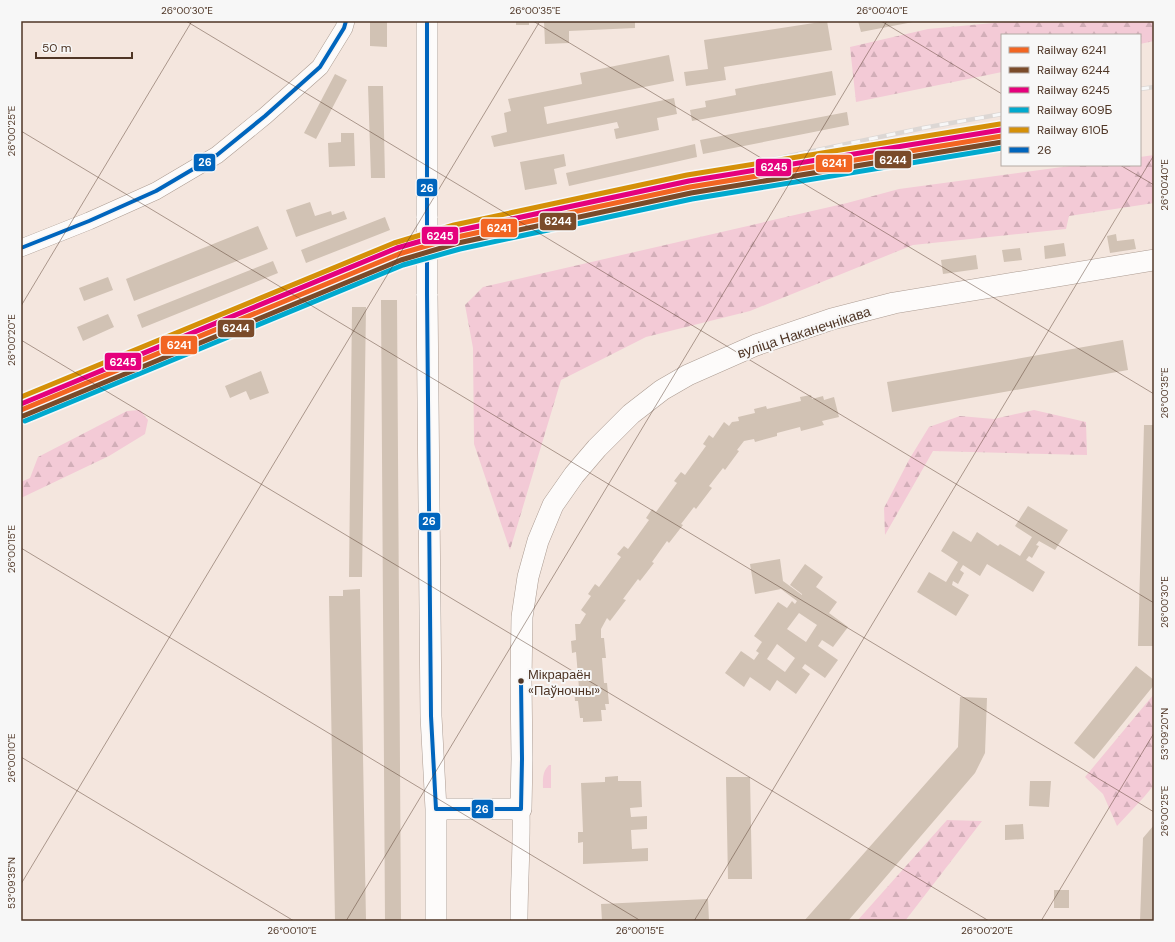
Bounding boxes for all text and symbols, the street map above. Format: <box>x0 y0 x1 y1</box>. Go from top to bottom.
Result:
text: 26°00'30"E <box>161 4 213 17</box>
text: 26°00'35"E <box>509 4 561 17</box>
text: 26°00'40"E <box>856 4 908 17</box>
scale bar <box>36 34 132 60</box>
legend <box>1001 34 1141 166</box>
text: 50 m <box>42 40 71 56</box>
text: Railway 6241 <box>1037 42 1106 58</box>
text: Railway 6244 <box>1037 62 1110 78</box>
text: Railway 6245 <box>1037 82 1110 98</box>
text: Railway 609Б <box>1037 102 1112 118</box>
text: 26°00'25"E <box>5 105 18 157</box>
text: Railway 610Б <box>1037 122 1109 138</box>
text: 26 <box>1037 142 1051 158</box>
line badge: 6244 <box>874 150 912 169</box>
line badge: 26 <box>193 153 216 172</box>
text: 6244 <box>879 153 907 167</box>
line badge: 6241 <box>815 154 853 173</box>
text: 26 <box>198 155 212 169</box>
text: 6241 <box>822 156 846 170</box>
line badge: 6245 <box>755 158 792 177</box>
text: 26°00'40"E <box>1158 159 1171 211</box>
text: 6245 <box>760 160 788 174</box>
line badge: 26 <box>416 178 438 197</box>
text: 26 <box>420 181 434 195</box>
line badge: 6244 <box>539 212 577 231</box>
text: 6244 <box>544 214 572 228</box>
line badge: 6241 <box>480 218 518 238</box>
text: 6241 <box>487 221 511 235</box>
line badge: 6245 <box>421 226 459 245</box>
text: 6245 <box>426 229 454 243</box>
street label: вуліца Наканечнікава <box>735 302 873 362</box>
text: 26°00'20"E <box>5 314 18 366</box>
line badge: 6244 <box>217 319 255 338</box>
text: 6244 <box>222 321 250 335</box>
line badge: 6241 <box>160 335 198 355</box>
text: 6241 <box>167 338 191 352</box>
line badge: 6245 <box>104 352 142 371</box>
text: 6245 <box>109 355 137 369</box>
text: 26°00'35"E <box>1158 367 1171 419</box>
line badge: 26 <box>418 512 441 531</box>
text: 26 <box>422 514 436 528</box>
text: 26°00'15"E <box>5 524 18 573</box>
text: 26°00'30"E <box>1158 576 1171 628</box>
place label: Мікрараён «Паўночны» <box>528 666 600 699</box>
marker: Мікрараён «Паўночны» <box>516 676 526 686</box>
text: 53°09'20"N <box>1158 708 1171 760</box>
text: 26°00'10"E <box>5 733 18 783</box>
text: 26°00'25"E <box>1158 785 1171 837</box>
line badge: 26 <box>471 799 494 819</box>
text: 26 <box>475 802 489 816</box>
text: 53°09'35"N <box>5 857 18 909</box>
text: 26°00'10"E <box>267 924 317 937</box>
text: 26°00'15"E <box>616 924 665 937</box>
text: 26°00'20"E <box>961 924 1013 937</box>

